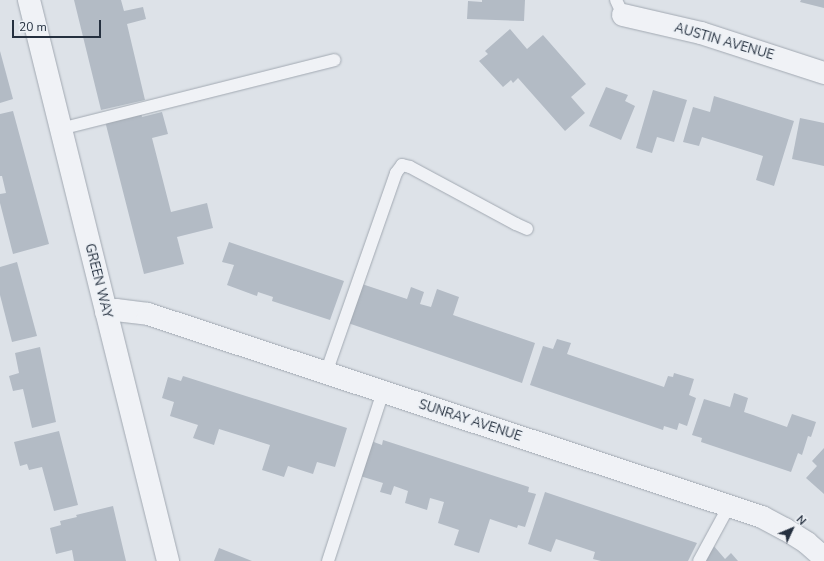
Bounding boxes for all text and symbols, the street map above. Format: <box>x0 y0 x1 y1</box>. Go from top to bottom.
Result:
scale bar <box>14 12 103 38</box>
text: 20 m <box>19 19 47 35</box>
street label: AUSTIN AVENUE <box>672 20 776 64</box>
street label: GREEN WAY <box>81 242 115 320</box>
street label: SUNRAY AVENUE <box>417 397 523 445</box>
north arrow <box>772 509 812 549</box>
text: N <box>793 512 809 528</box>

